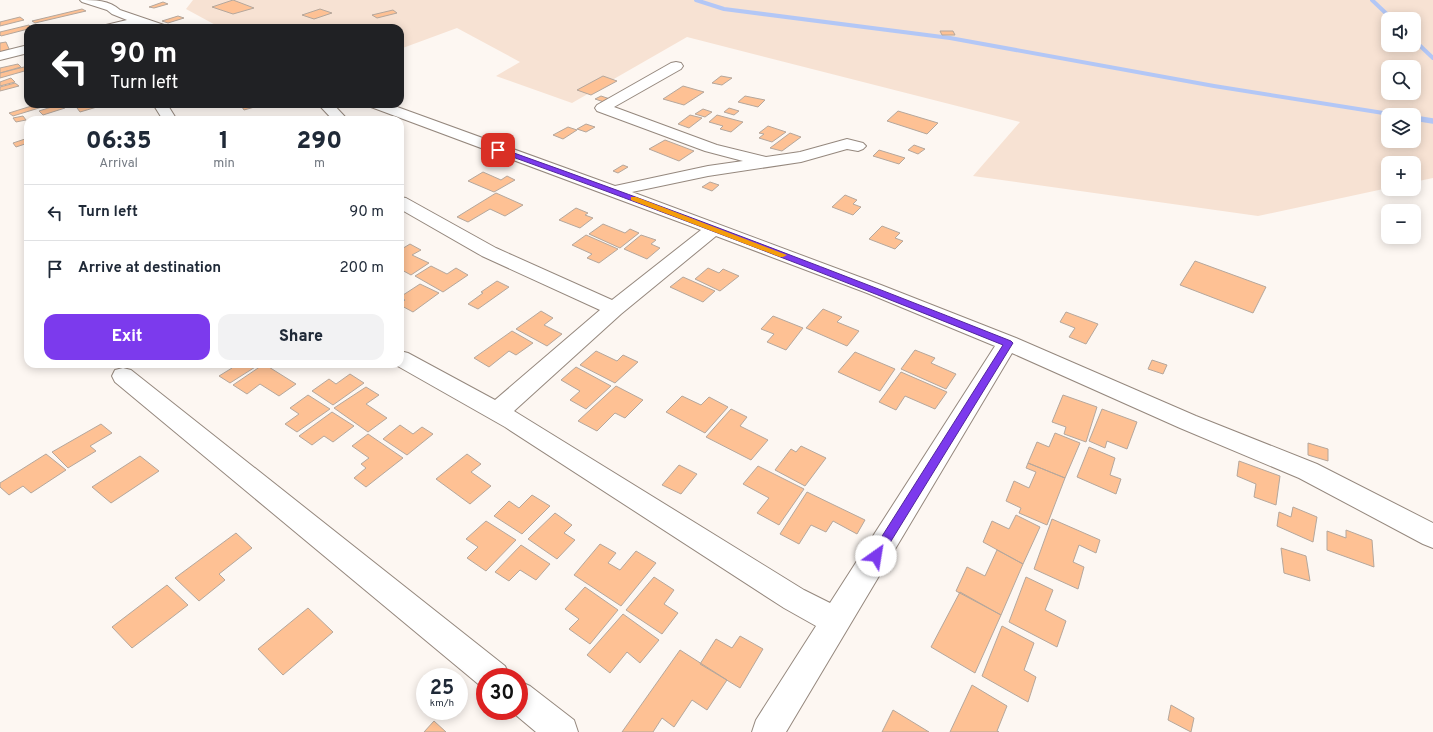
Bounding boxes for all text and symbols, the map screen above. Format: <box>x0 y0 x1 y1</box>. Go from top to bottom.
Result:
map controls <box>1381 12 1421 244</box>
button: sound <box>1381 12 1421 52</box>
text: 90 m <box>110 37 177 73</box>
icon: left <box>44 40 96 92</box>
button: search <box>1381 60 1421 100</box>
text: Turn left <box>110 72 178 95</box>
button: layers <box>1381 108 1421 148</box>
text: 06:35 <box>86 127 151 157</box>
text: 1 <box>219 127 229 157</box>
text: 290 <box>297 127 342 157</box>
pin <box>481 133 515 167</box>
icon: arrive <box>487 139 509 161</box>
text: Arrival <box>99 156 138 172</box>
text: min <box>213 156 235 172</box>
text: m <box>314 156 325 172</box>
button: + <box>1381 156 1421 196</box>
icon: left <box>44 202 66 224</box>
text: Turn left <box>78 203 138 222</box>
text: 90 m <box>349 203 384 222</box>
button: − <box>1381 204 1421 244</box>
icon: arrive <box>44 258 66 280</box>
text: Arrive at destination <box>78 259 221 278</box>
text: 200 m <box>339 259 384 278</box>
button: Exit <box>44 314 210 360</box>
button: Share <box>218 314 384 360</box>
position arrow <box>855 535 897 577</box>
speed limit sign: 30 <box>476 668 528 720</box>
text: 25 <box>430 676 454 702</box>
text: km/h <box>430 697 454 710</box>

